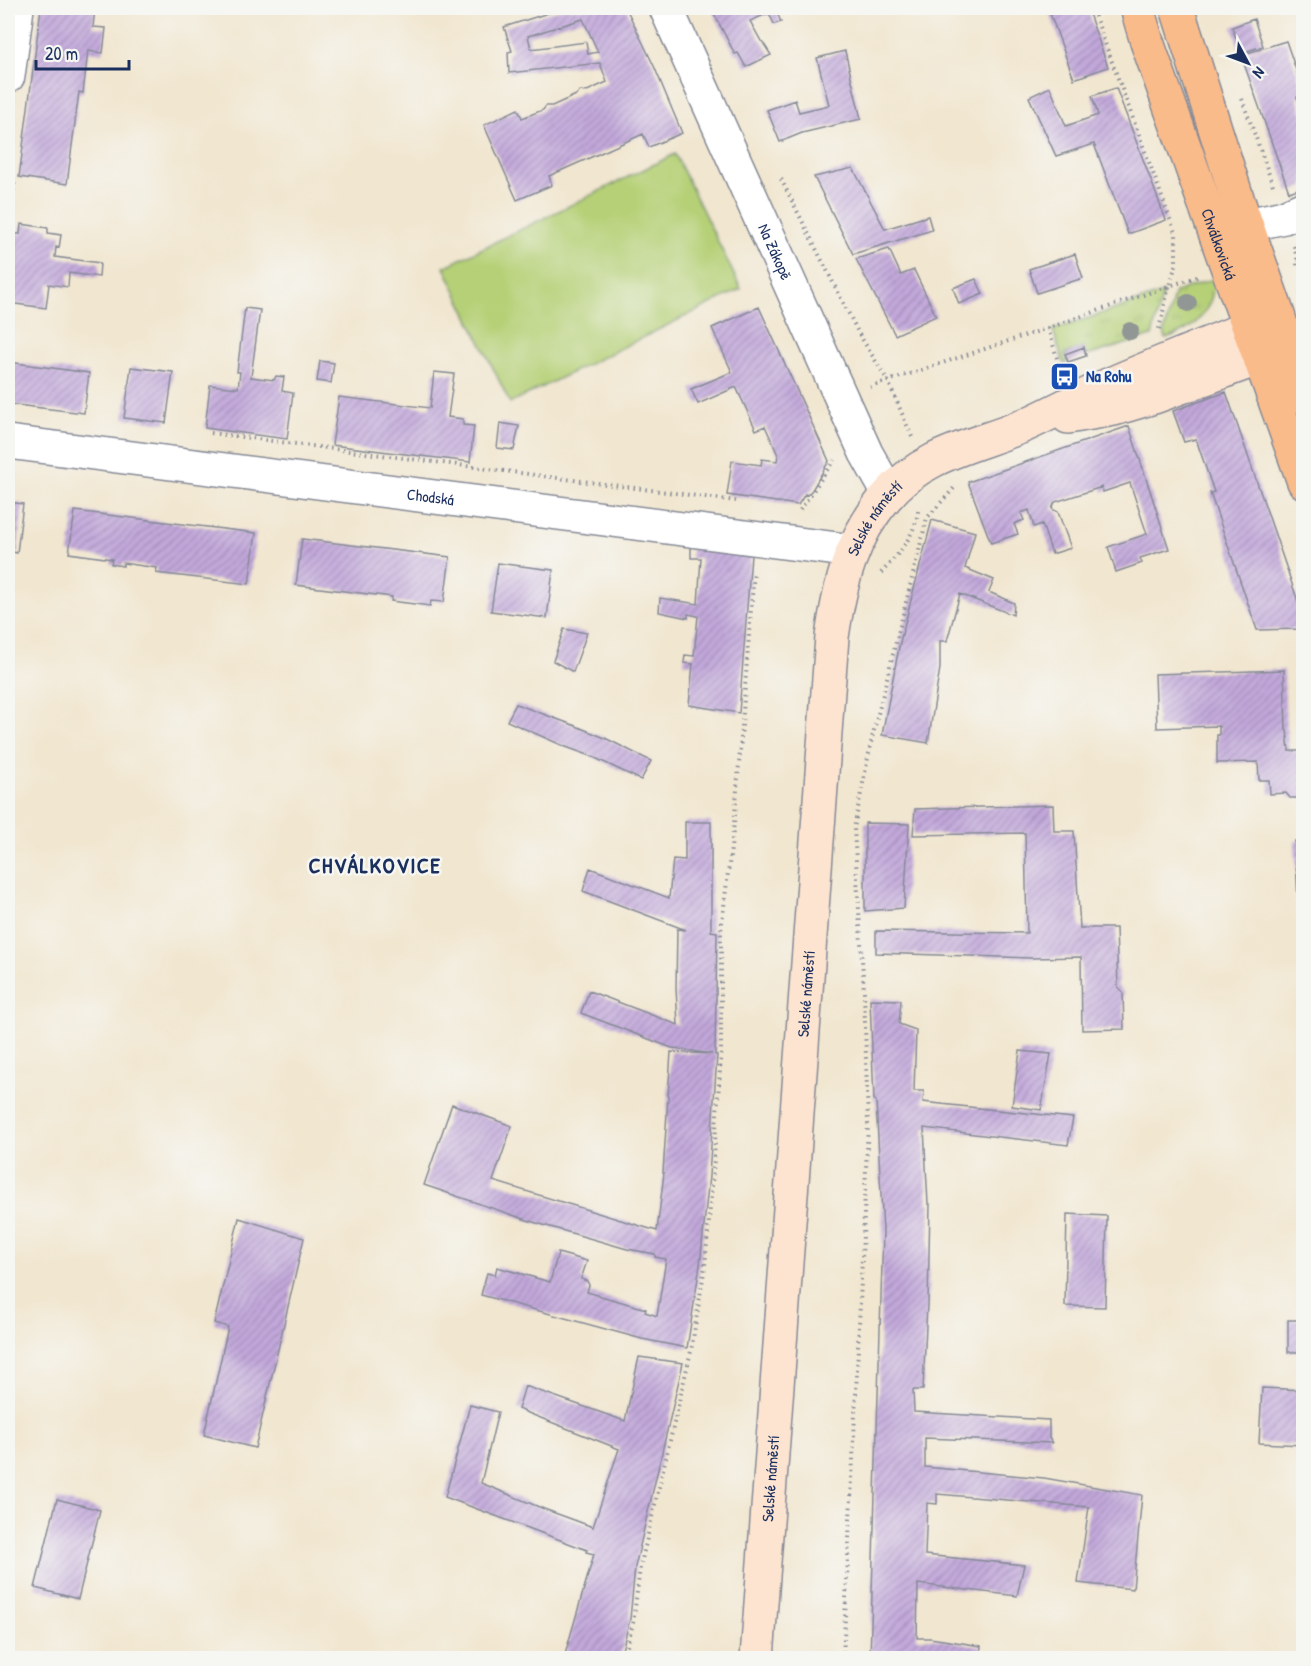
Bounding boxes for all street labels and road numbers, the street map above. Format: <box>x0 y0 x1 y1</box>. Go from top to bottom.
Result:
street label: Chválkovická <box>1196 205 1242 283</box>
street label: Na Zákopě <box>753 220 798 284</box>
street label: Selské náměstí <box>842 475 907 559</box>
street label: Chodská <box>406 483 455 510</box>
street label: Selské náměstí <box>792 950 820 1038</box>
street label: Selské náměstí <box>756 1434 784 1523</box>

